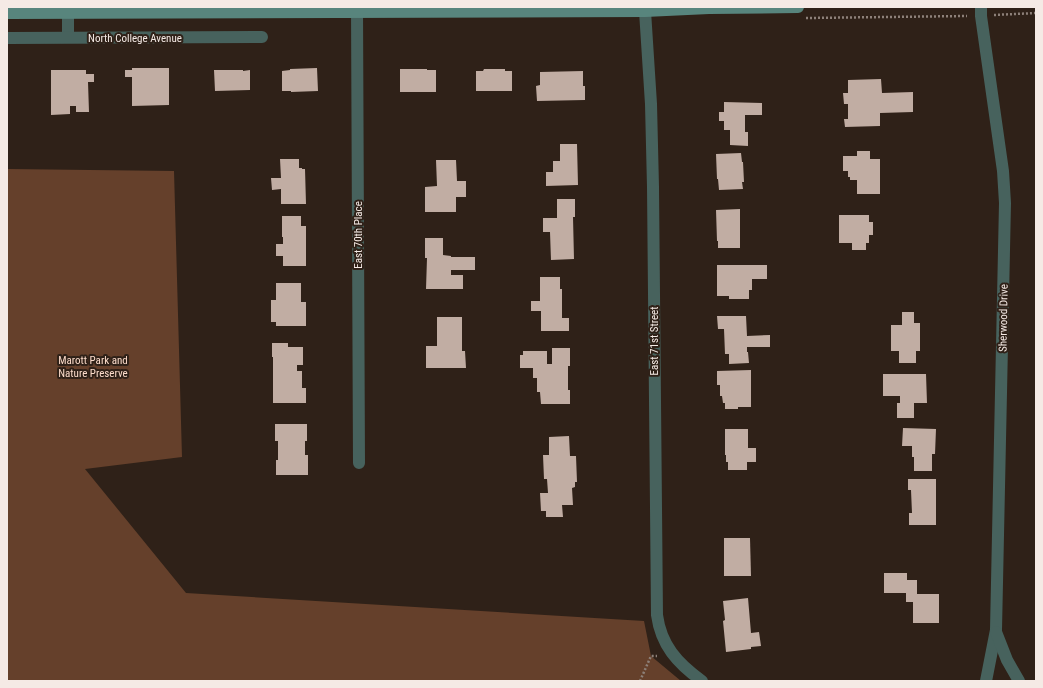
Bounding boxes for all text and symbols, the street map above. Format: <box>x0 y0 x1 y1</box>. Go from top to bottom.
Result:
street label: North College Avenue <box>88 32 182 45</box>
street label: East 70th Place <box>352 201 365 269</box>
street label: Sherwood Drive <box>996 284 1011 352</box>
street label: East 71st Street <box>648 307 661 375</box>
park label: Marott Park and Nature Preserve <box>58 354 128 380</box>

